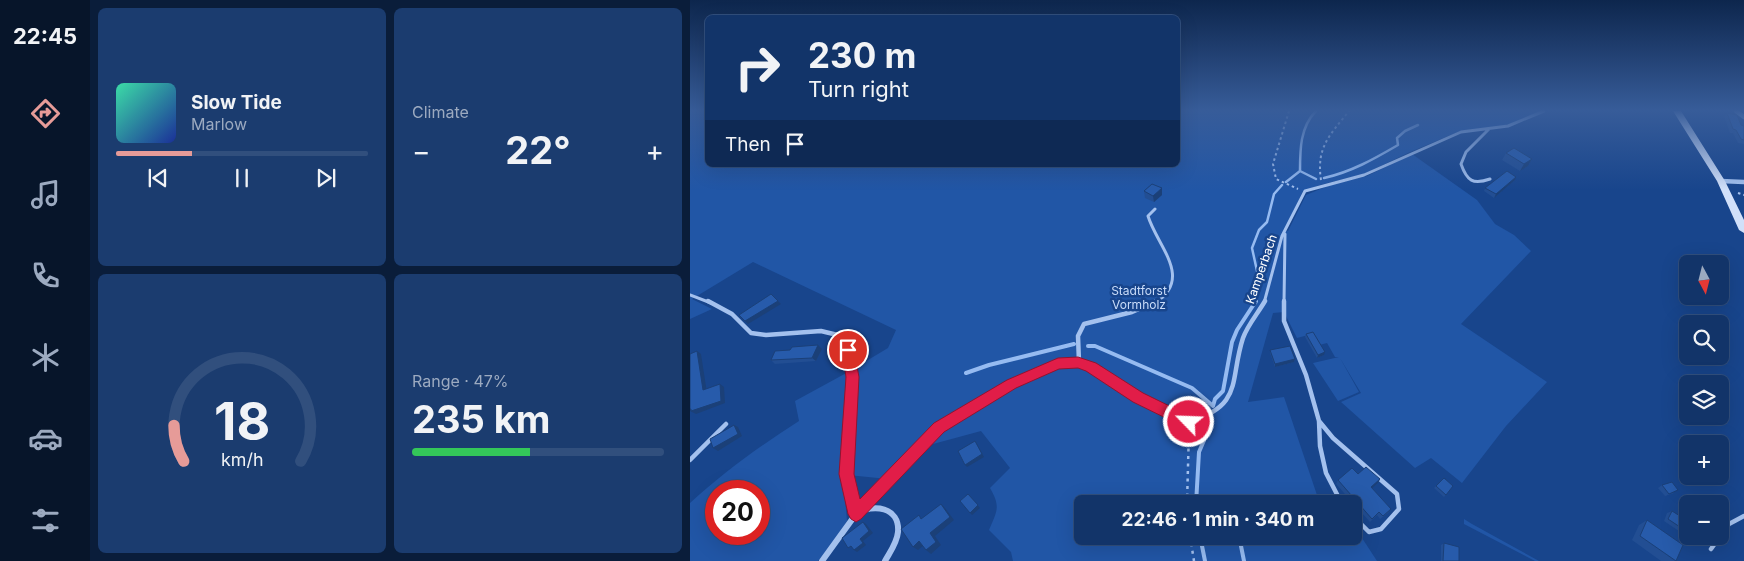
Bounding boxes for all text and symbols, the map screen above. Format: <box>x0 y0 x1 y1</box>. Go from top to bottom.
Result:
text: 22:45 <box>13 23 77 49</box>
text: 230 m <box>808 34 916 76</box>
icon: right <box>725 35 790 100</box>
text: Turn right <box>808 76 909 102</box>
text: Slow Tide <box>191 91 282 114</box>
icon: directions <box>28 96 63 131</box>
text: Climate <box>412 102 469 122</box>
text: Marlow <box>191 114 247 134</box>
text: 22° <box>505 127 571 173</box>
icon: arrive <box>781 130 809 158</box>
text: Then <box>725 133 771 156</box>
text: − <box>412 134 431 168</box>
text: + <box>645 134 664 168</box>
icon: previous <box>144 164 172 192</box>
icon: pause <box>228 164 256 192</box>
icon: next <box>312 164 340 192</box>
icon: music <box>28 177 63 212</box>
street label: Kamperbach <box>1242 232 1280 306</box>
north arrow <box>1679 255 1729 305</box>
map controls <box>1679 255 1729 545</box>
icon: phone <box>28 258 63 293</box>
park label: Stadtforst Vormholz <box>1111 283 1167 312</box>
button: search <box>1679 315 1729 365</box>
pin <box>827 329 869 371</box>
icon: arrive <box>834 336 862 364</box>
icon: climate <box>28 340 63 375</box>
text: Range · 47% <box>412 371 509 391</box>
button: layers <box>1679 375 1729 425</box>
text: 18 <box>214 390 270 453</box>
position arrow <box>1162 395 1214 447</box>
text: 235 km <box>412 396 550 442</box>
icon: car <box>28 421 63 456</box>
button: + <box>1679 435 1729 485</box>
text: km/h <box>221 449 263 470</box>
speed limit sign: 20 <box>705 480 770 545</box>
button: − <box>1679 495 1729 545</box>
icon: filters <box>28 503 63 538</box>
text: 22:46 · 1 min · 340 m <box>1122 508 1314 531</box>

